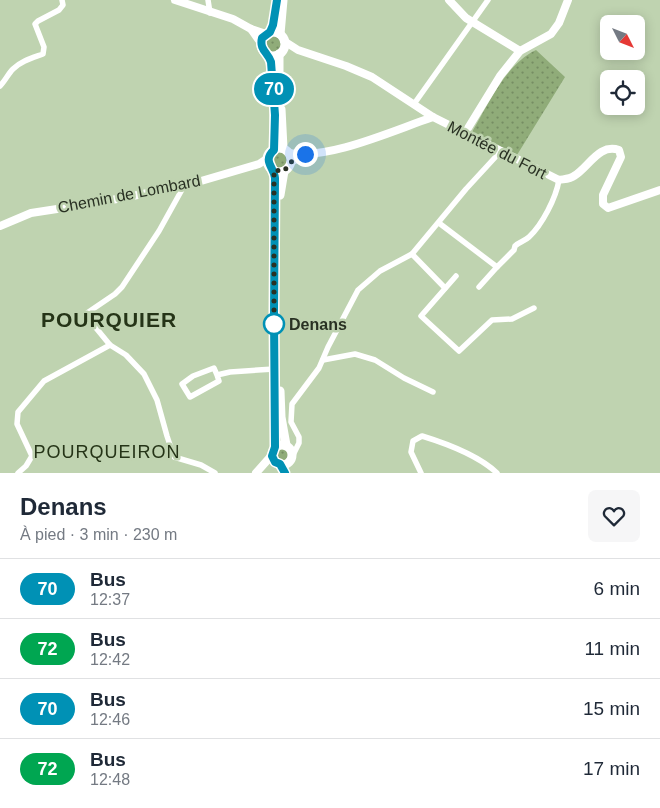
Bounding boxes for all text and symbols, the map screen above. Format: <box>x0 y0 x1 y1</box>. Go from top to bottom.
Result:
north arrow <box>600 15 645 60</box>
map controls <box>600 15 645 115</box>
button: locate <box>600 70 645 115</box>
line badge: 70 <box>252 73 296 105</box>
text: 70 <box>264 79 284 99</box>
street label: Montée du Fort <box>445 118 550 182</box>
your location <box>293 142 318 167</box>
street label: Chemin de Lombard <box>56 172 202 216</box>
district label: POURQUIER <box>41 308 177 331</box>
marker: Denans <box>263 313 285 335</box>
place label: Denans <box>289 316 347 333</box>
district label: POURQUEIRON <box>33 442 181 462</box>
button: heart <box>588 490 640 542</box>
text: Denans <box>20 493 107 520</box>
text: À pied · 3 min · 230 m <box>20 526 177 543</box>
text: Bus <box>90 569 126 590</box>
text: 6 min <box>594 578 640 599</box>
text: 70 <box>37 579 58 599</box>
text: 12:37 <box>90 591 130 608</box>
text: Bus <box>90 629 126 650</box>
text: 11 min <box>584 638 640 659</box>
text: 72 <box>37 639 58 659</box>
text: 12:42 <box>90 651 130 668</box>
text: Bus <box>90 689 126 710</box>
text: 15 min <box>583 698 640 719</box>
text: 70 <box>37 699 58 719</box>
text: 12:46 <box>90 711 130 728</box>
text: Bus <box>90 749 126 770</box>
text: 17 min <box>583 758 640 779</box>
text: 72 <box>37 759 58 779</box>
text: 12:48 <box>90 771 130 788</box>

